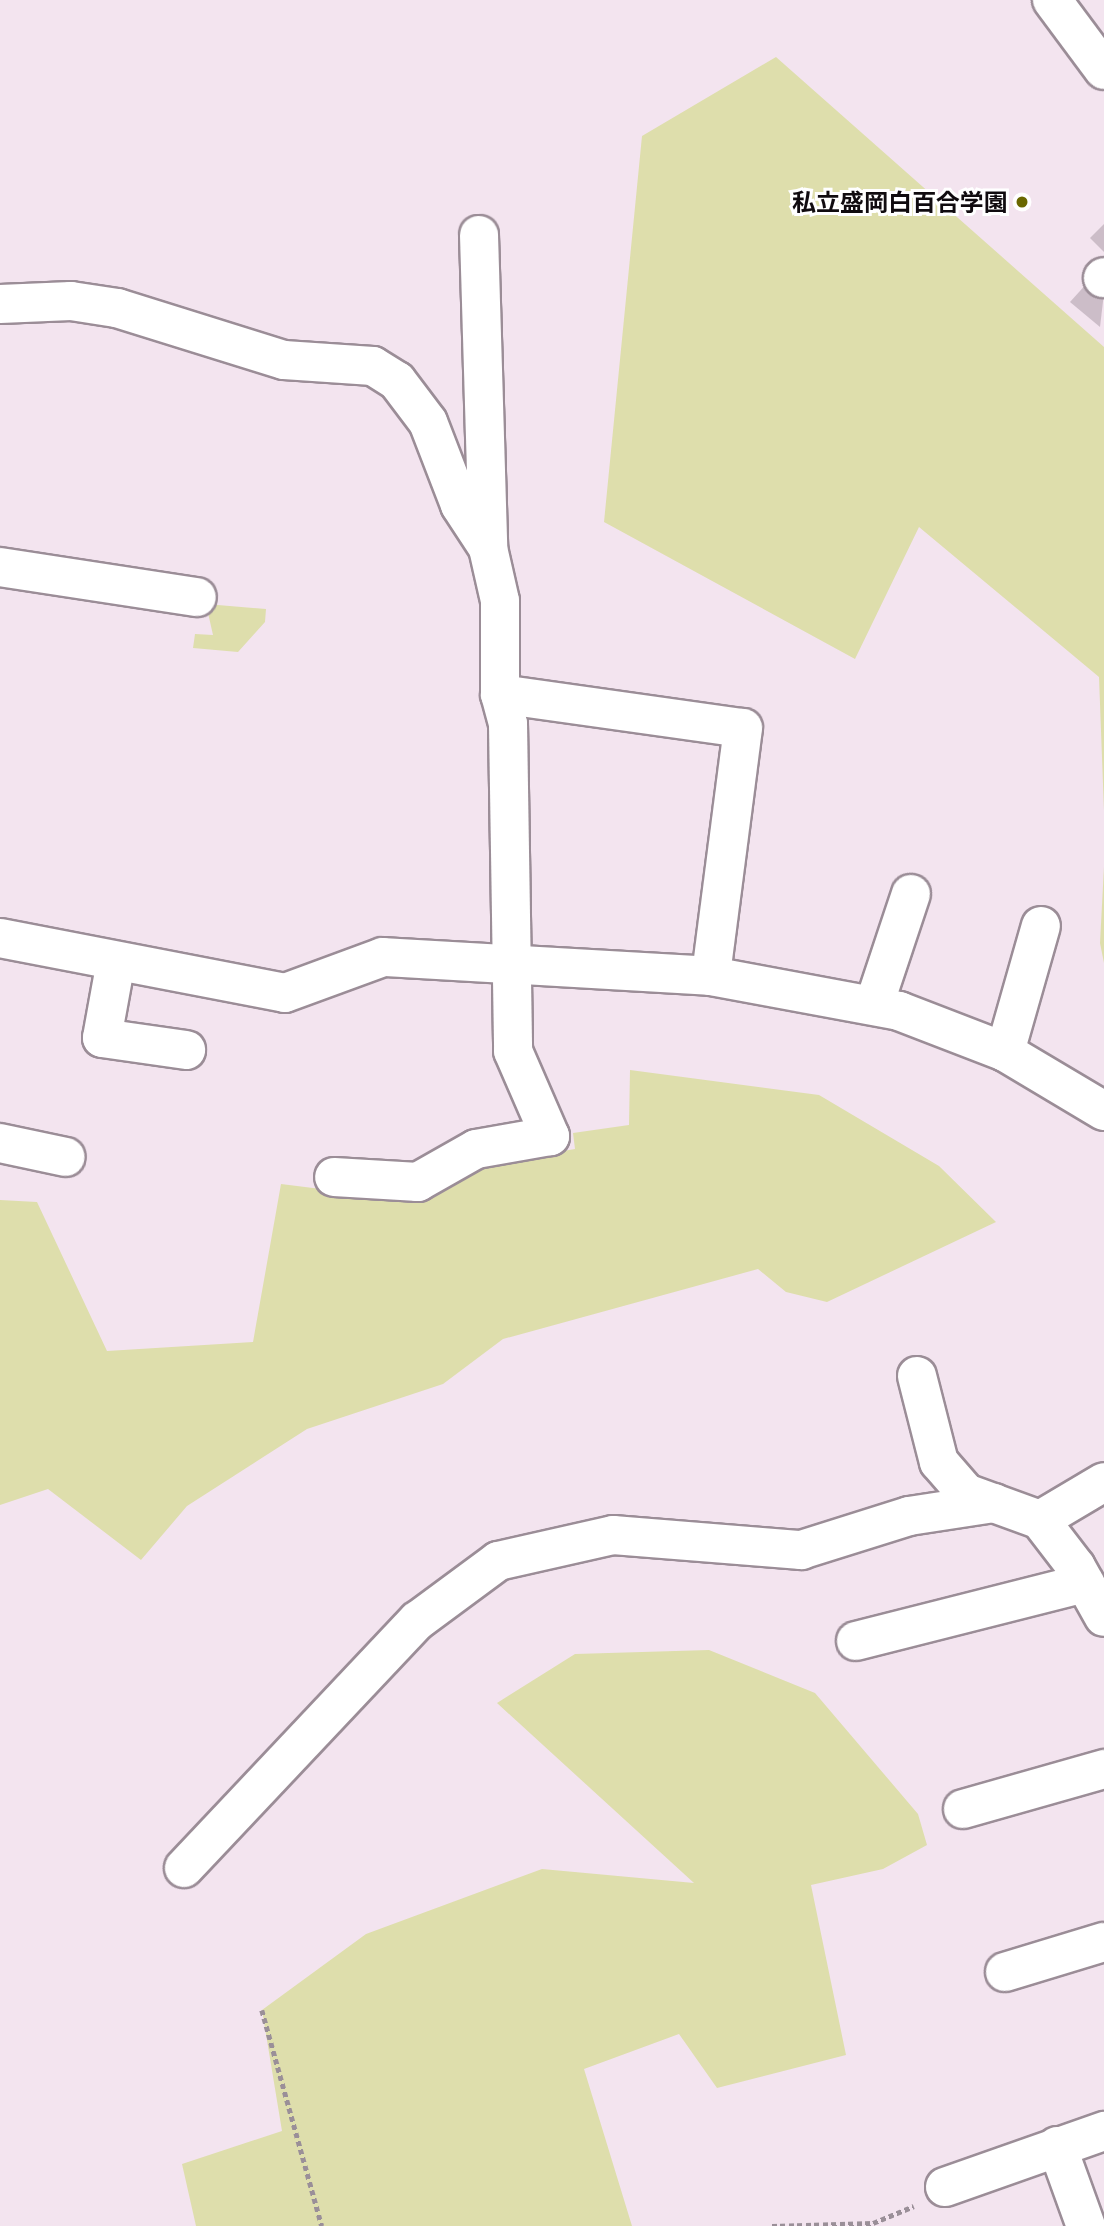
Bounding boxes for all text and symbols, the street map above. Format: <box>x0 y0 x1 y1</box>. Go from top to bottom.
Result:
place label: 私立盛岡白百合学園 <box>792 188 1008 216</box>
marker: 私立盛岡白百合学園 <box>1014 194 1030 210</box>

